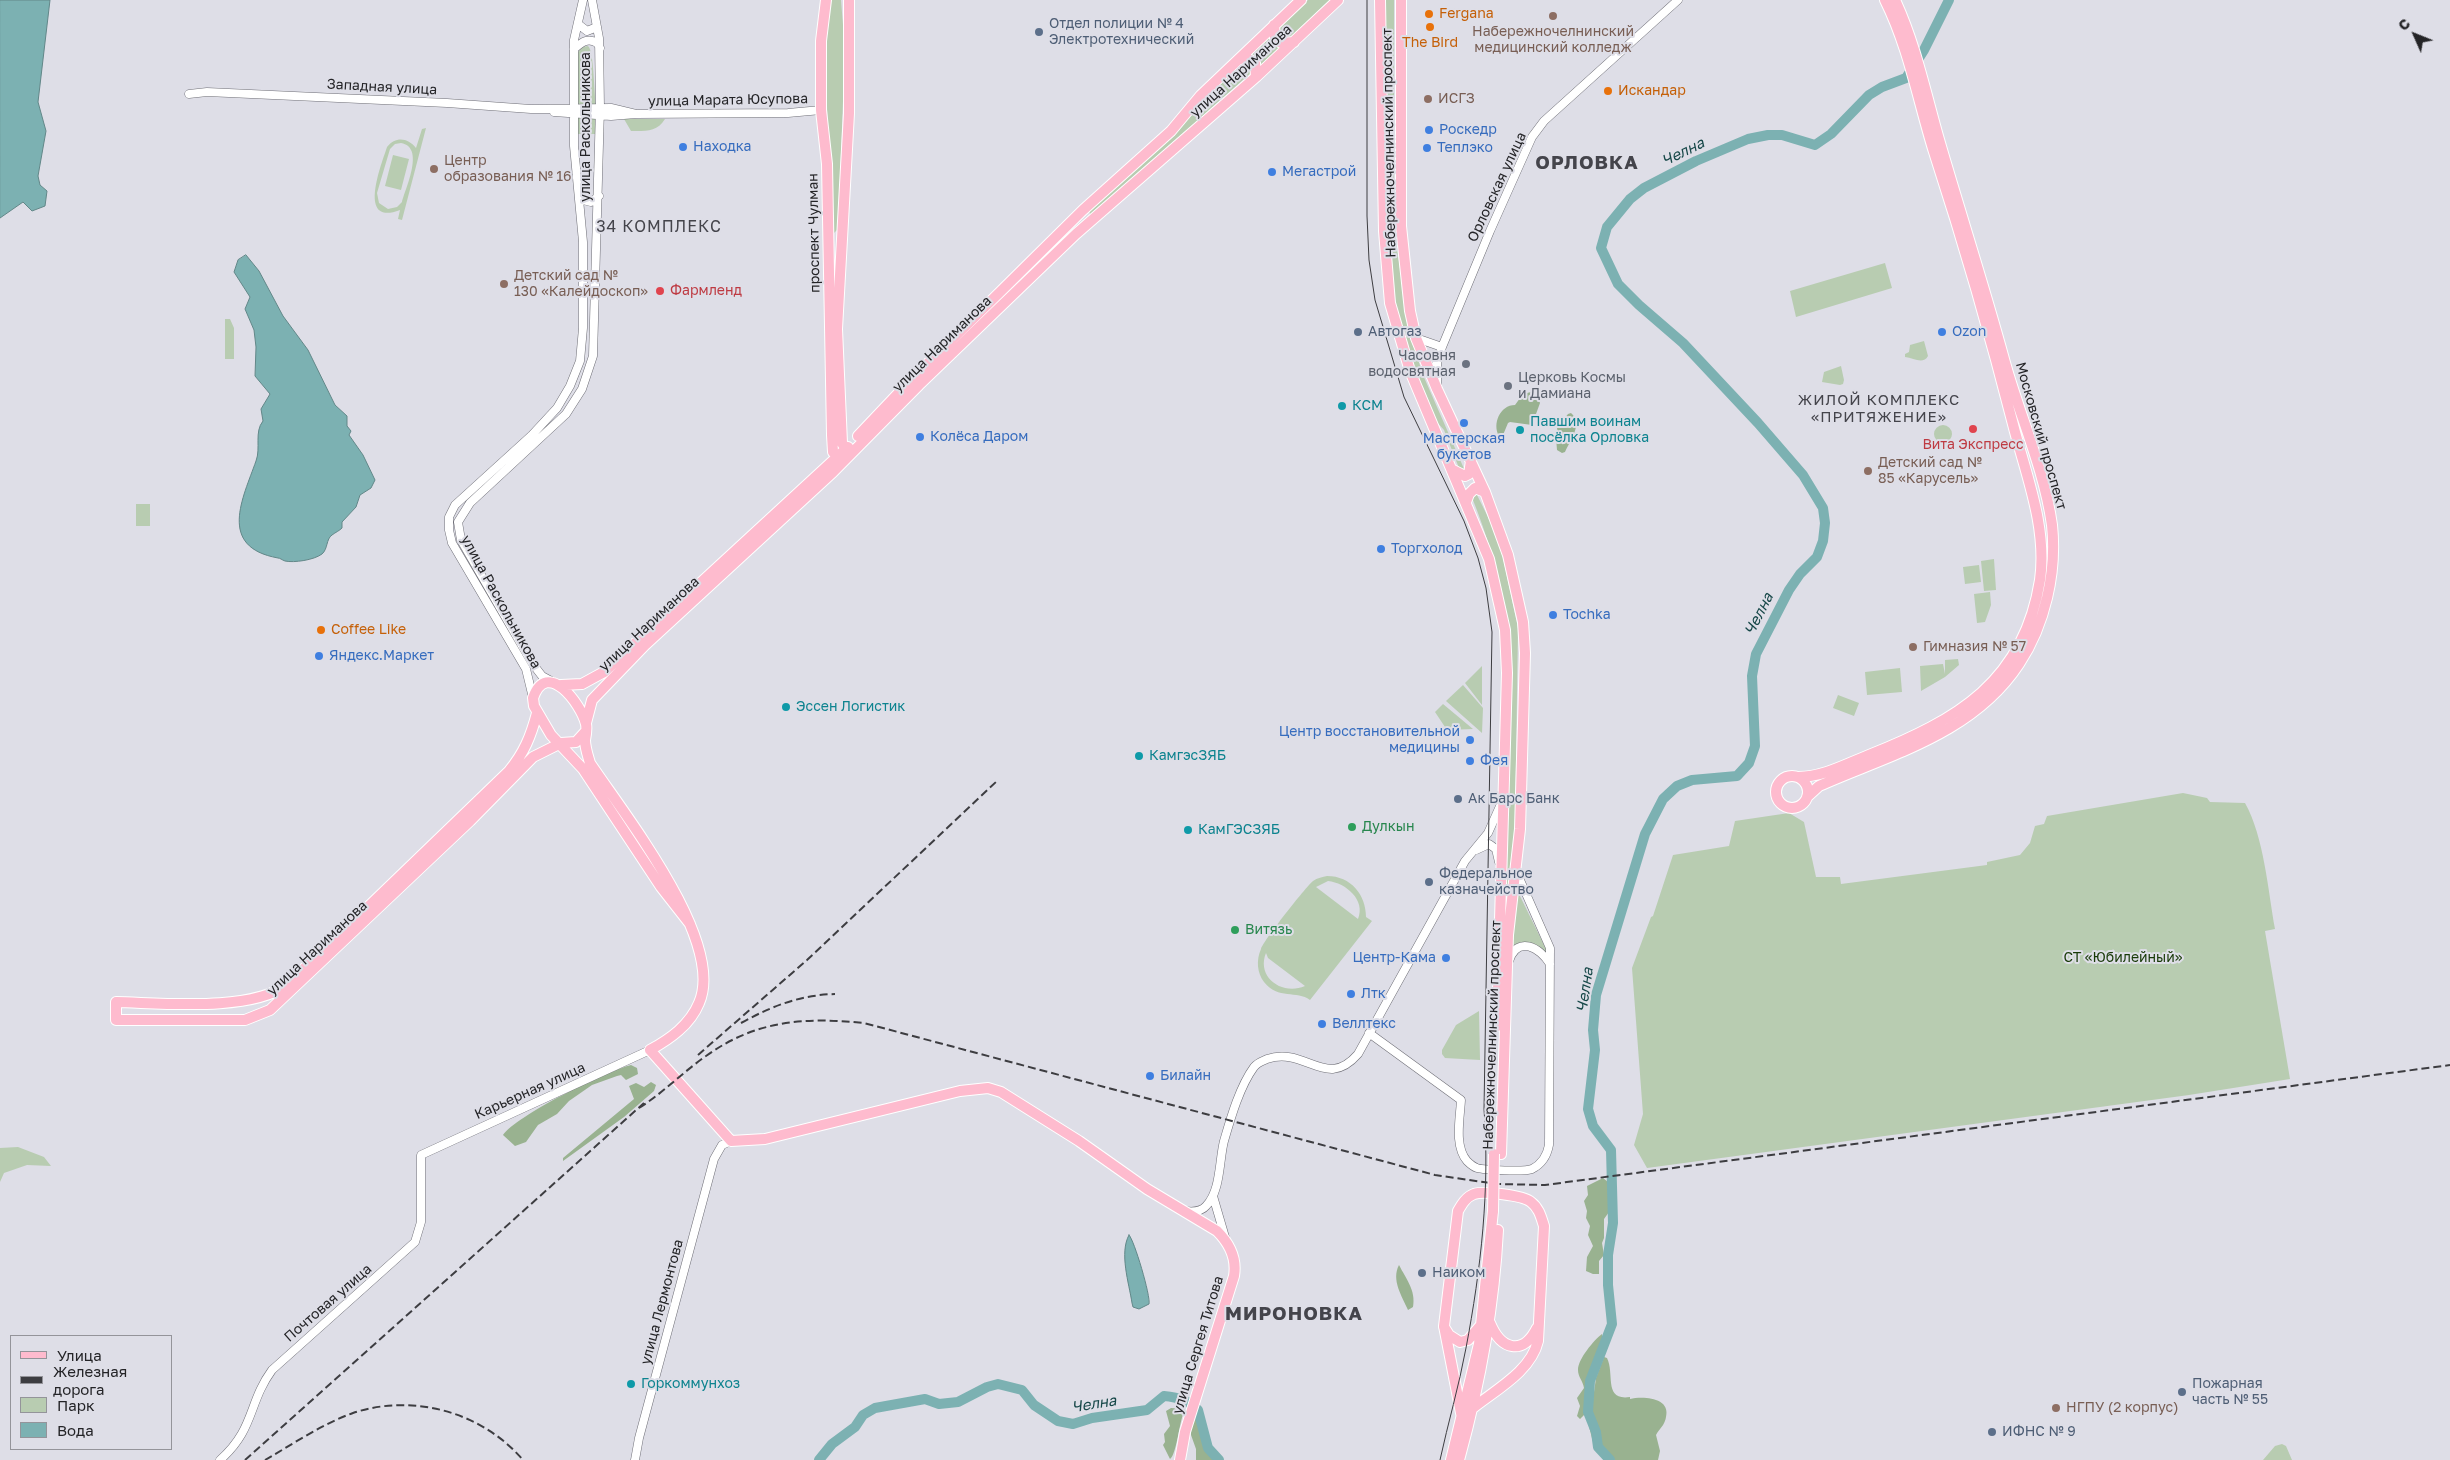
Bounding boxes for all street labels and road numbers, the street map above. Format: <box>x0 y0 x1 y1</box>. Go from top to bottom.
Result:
street label: улица Нариманова <box>1187 21 1295 121</box>
street label: Набережночелнинский проспект <box>1379 28 1399 258</box>
street label: улица Раскольникова <box>578 52 594 202</box>
street label: Западная улица <box>326 76 438 98</box>
street label: улица Марата Юсупова <box>648 90 808 110</box>
street label: Орловская улица <box>1464 129 1530 245</box>
street label: проспект Чулман <box>805 173 823 293</box>
street label: улица Нариманова <box>889 292 995 396</box>
street label: Московский проспект <box>2012 360 2070 512</box>
street label: улица Раскольникова <box>457 532 545 672</box>
street label: улица Нариманова <box>595 573 703 675</box>
street label: улица Нариманова <box>263 897 371 999</box>
street label: Набережночелнинский проспект <box>1480 920 1504 1150</box>
street label: Карьерная улица <box>472 1059 588 1123</box>
street label: улица Лермонтова <box>637 1237 687 1367</box>
street label: Почтовая улица <box>281 1261 375 1345</box>
street label: улица Сергея Титова <box>1169 1274 1227 1416</box>

